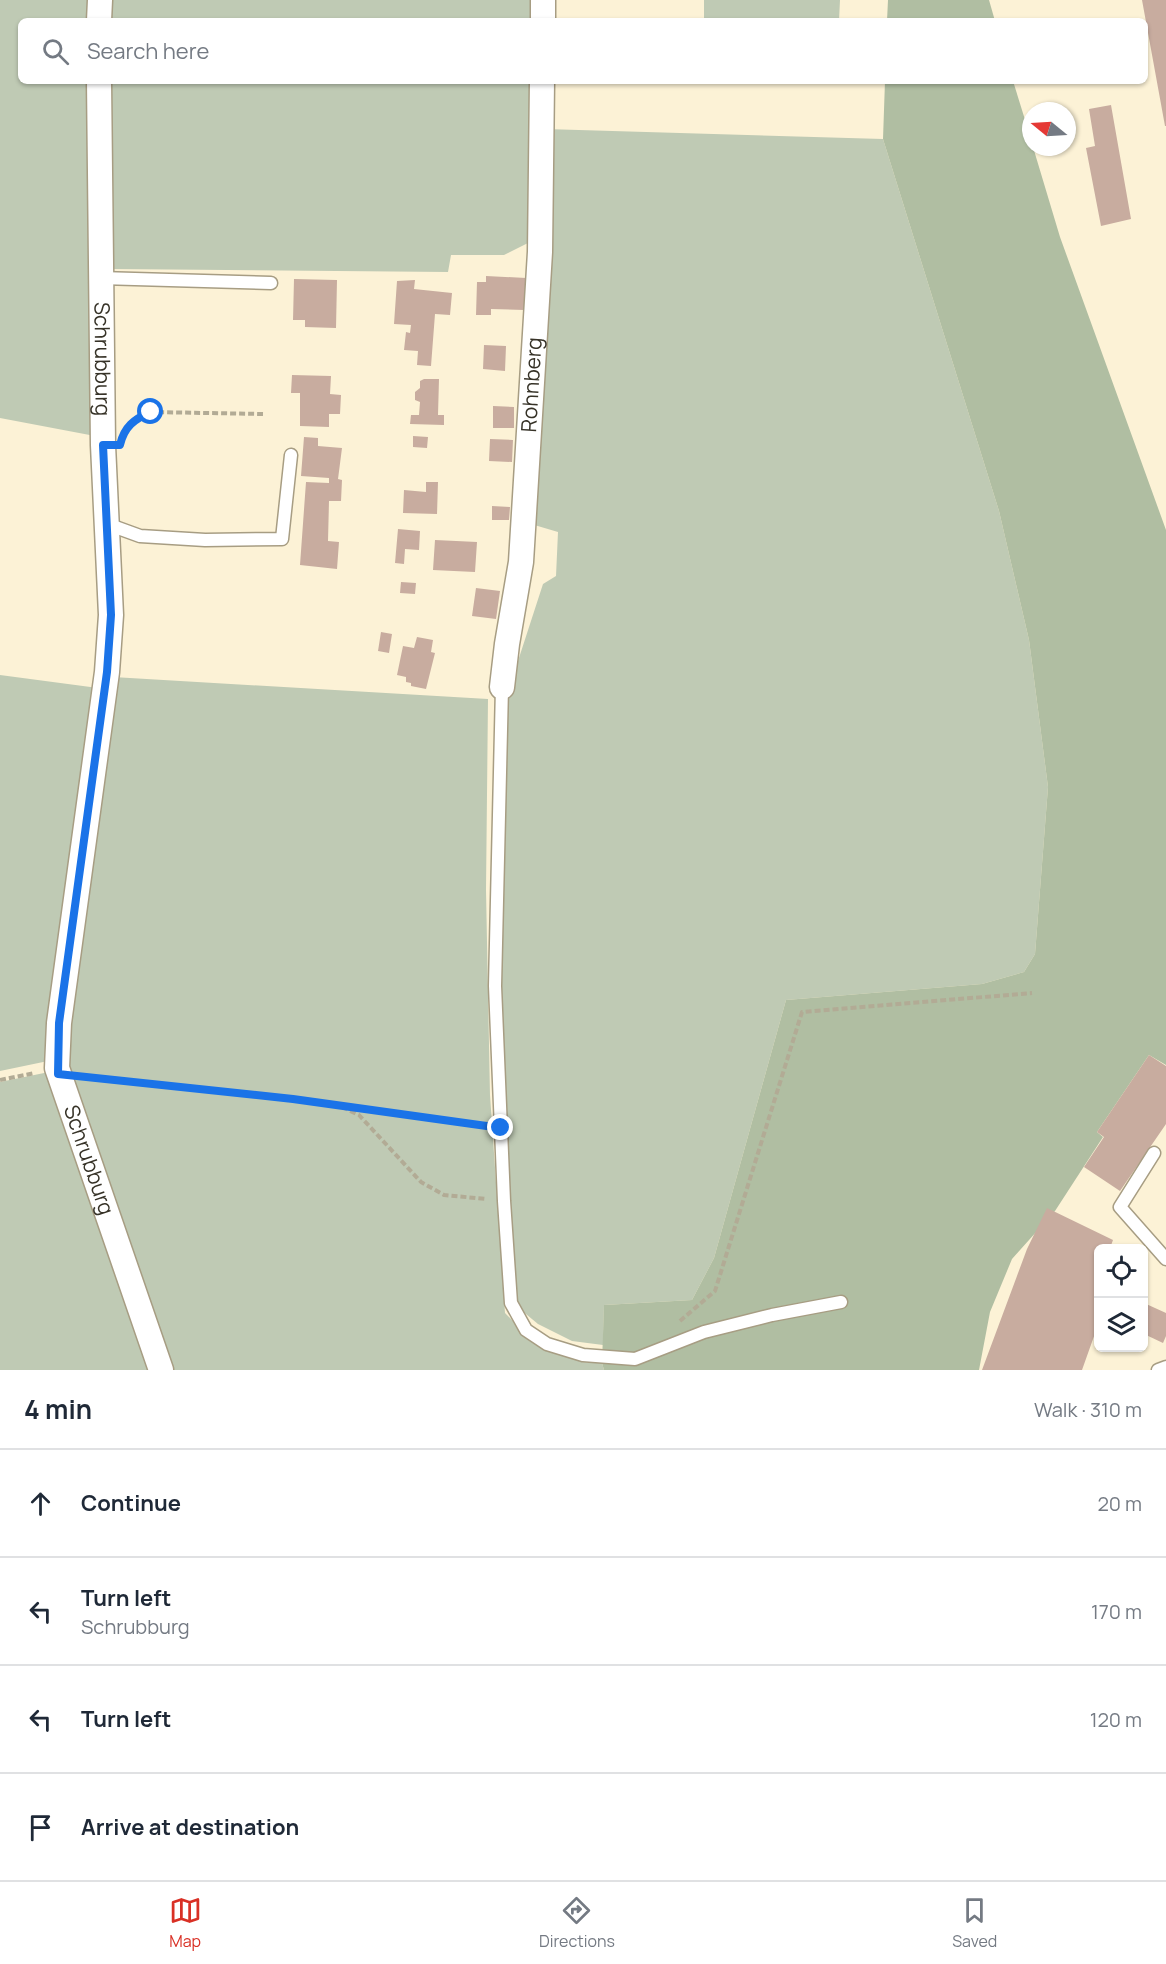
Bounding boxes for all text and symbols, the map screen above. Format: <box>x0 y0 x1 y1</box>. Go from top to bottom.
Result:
search box <box>18 18 1148 84</box>
icon: search <box>39 35 72 68</box>
text: Search here <box>87 36 209 66</box>
north arrow <box>1022 102 1076 156</box>
street label: Schrubburg <box>88 302 118 416</box>
street label: Rohnberg <box>514 337 548 433</box>
route start <box>137 398 163 424</box>
street label: Schrubburg <box>58 1101 121 1218</box>
route end <box>487 1114 513 1140</box>
map controls <box>1094 1244 1148 1352</box>
button: locate <box>1094 1244 1148 1298</box>
button: layers <box>1094 1298 1148 1352</box>
text: 4 min <box>24 1391 92 1427</box>
text: Walk · 310 m <box>1034 1396 1142 1423</box>
icon: ahead <box>24 1487 57 1520</box>
text: Continue <box>81 1488 181 1518</box>
text: 20 m <box>1097 1490 1142 1517</box>
text: Turn left <box>81 1583 171 1613</box>
icon: left <box>24 1595 57 1628</box>
text: 170 m <box>1091 1598 1142 1625</box>
text: Schrubburg <box>81 1613 190 1640</box>
icon: left <box>24 1703 57 1736</box>
text: Turn left <box>81 1704 171 1734</box>
text: 120 m <box>1090 1706 1142 1733</box>
icon: arrive <box>24 1811 57 1844</box>
text: Arrive at destination <box>81 1812 299 1842</box>
tab: Map <box>169 1894 202 1952</box>
tab: Directions <box>539 1894 615 1952</box>
tab: Saved <box>952 1894 997 1952</box>

